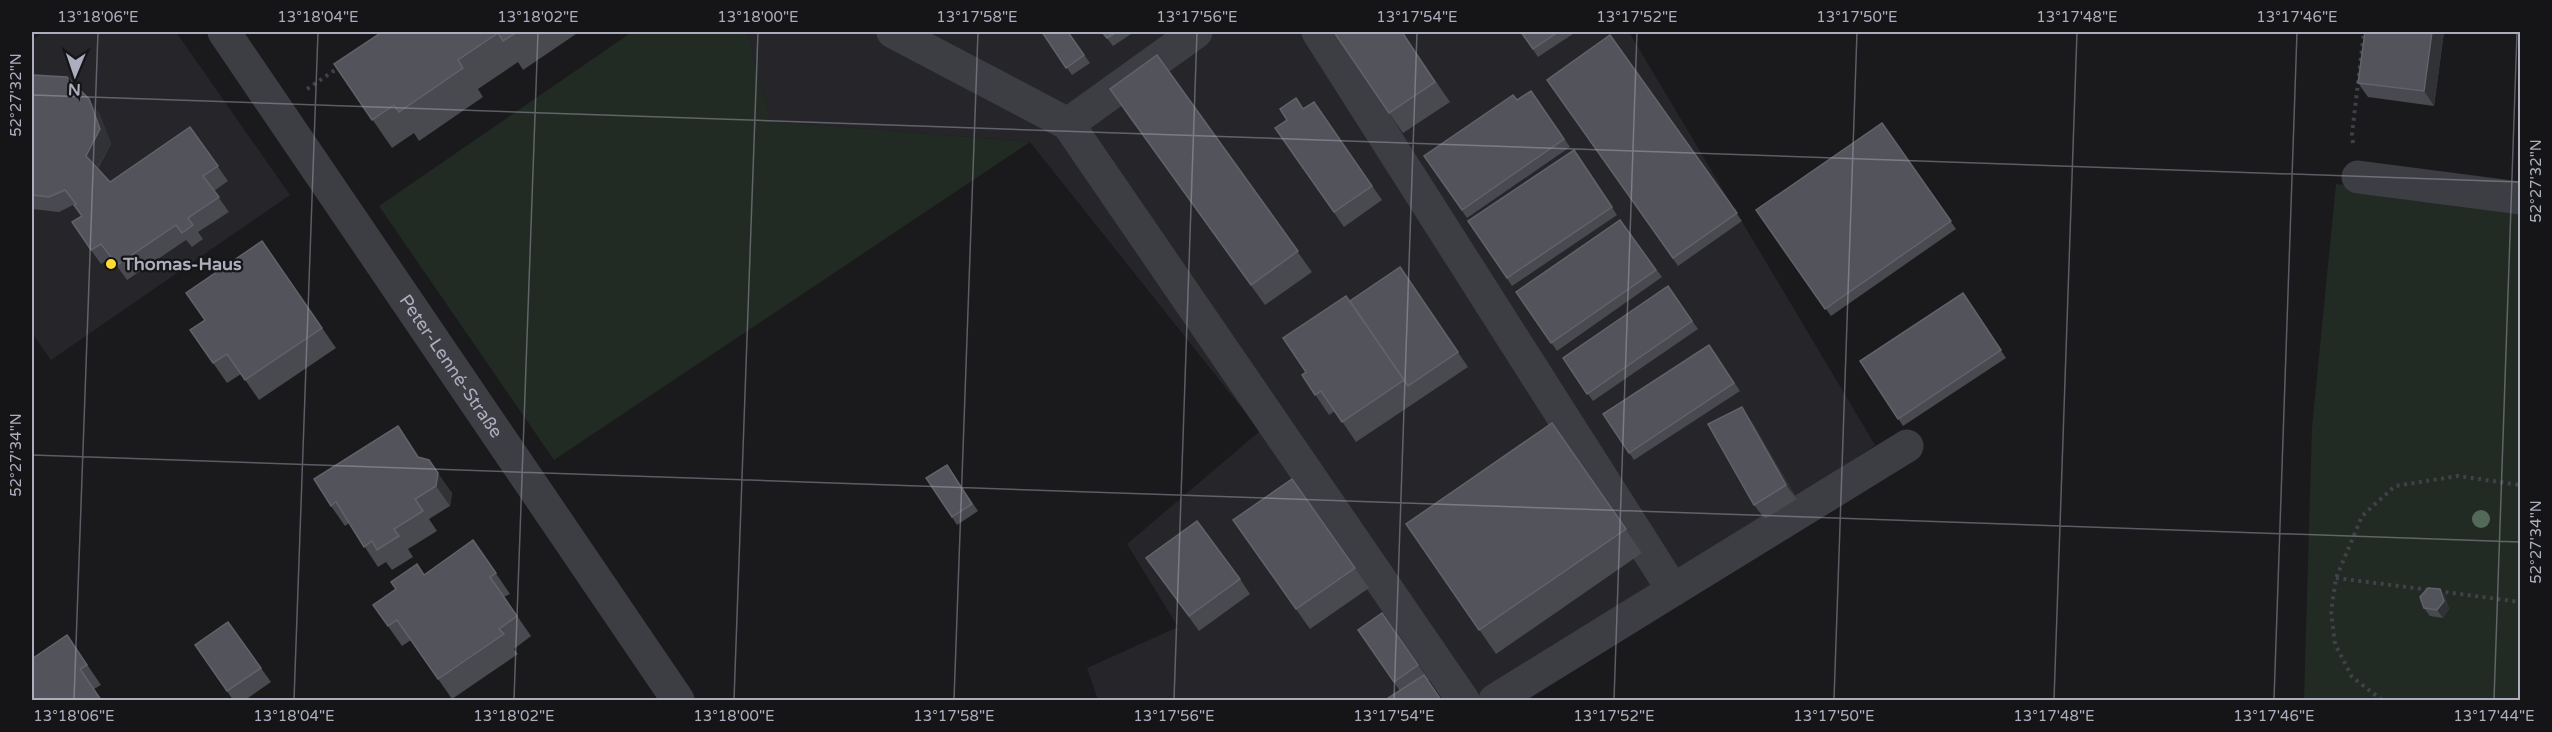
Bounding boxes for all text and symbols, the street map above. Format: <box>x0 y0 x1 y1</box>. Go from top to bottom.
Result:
text: 13°18'06"E <box>57 8 139 26</box>
text: 13°18'04"E <box>277 8 359 26</box>
text: 13°18'02"E <box>497 8 579 26</box>
text: 13°18'00"E <box>717 8 799 26</box>
text: 13°17'58"E <box>936 8 1018 26</box>
text: 13°17'56"E <box>1156 8 1238 26</box>
text: 13°17'54"E <box>1376 8 1458 26</box>
text: 13°17'52"E <box>1596 8 1678 26</box>
text: 13°17'50"E <box>1816 8 1898 26</box>
text: 13°17'48"E <box>2036 8 2118 26</box>
text: 13°17'46"E <box>2256 8 2338 26</box>
north arrow <box>45 45 105 105</box>
text: 52°27'32"N <box>7 53 25 137</box>
text: N <box>68 79 81 99</box>
text: 52°27'32"N <box>2527 139 2545 223</box>
place label: Thomas-Haus <box>122 253 242 275</box>
marker: Thomas-Haus <box>104 257 118 271</box>
street label: Peter-Lenné-Straße <box>395 290 508 442</box>
text: 52°27'34"N <box>7 413 25 497</box>
text: 52°27'34"N <box>2527 500 2545 584</box>
text: 13°18'06"E <box>33 707 115 725</box>
text: 13°18'04"E <box>253 707 335 725</box>
text: 13°18'02"E <box>473 707 555 725</box>
text: 13°18'00"E <box>693 707 775 725</box>
text: 13°17'58"E <box>913 707 995 725</box>
text: 13°17'56"E <box>1133 707 1215 725</box>
text: 13°17'54"E <box>1353 707 1435 725</box>
text: 13°17'52"E <box>1573 707 1655 725</box>
text: 13°17'50"E <box>1793 707 1875 725</box>
text: 13°17'48"E <box>2013 707 2095 725</box>
text: 13°17'46"E <box>2233 707 2315 725</box>
text: 13°17'44"E <box>2453 707 2535 725</box>

